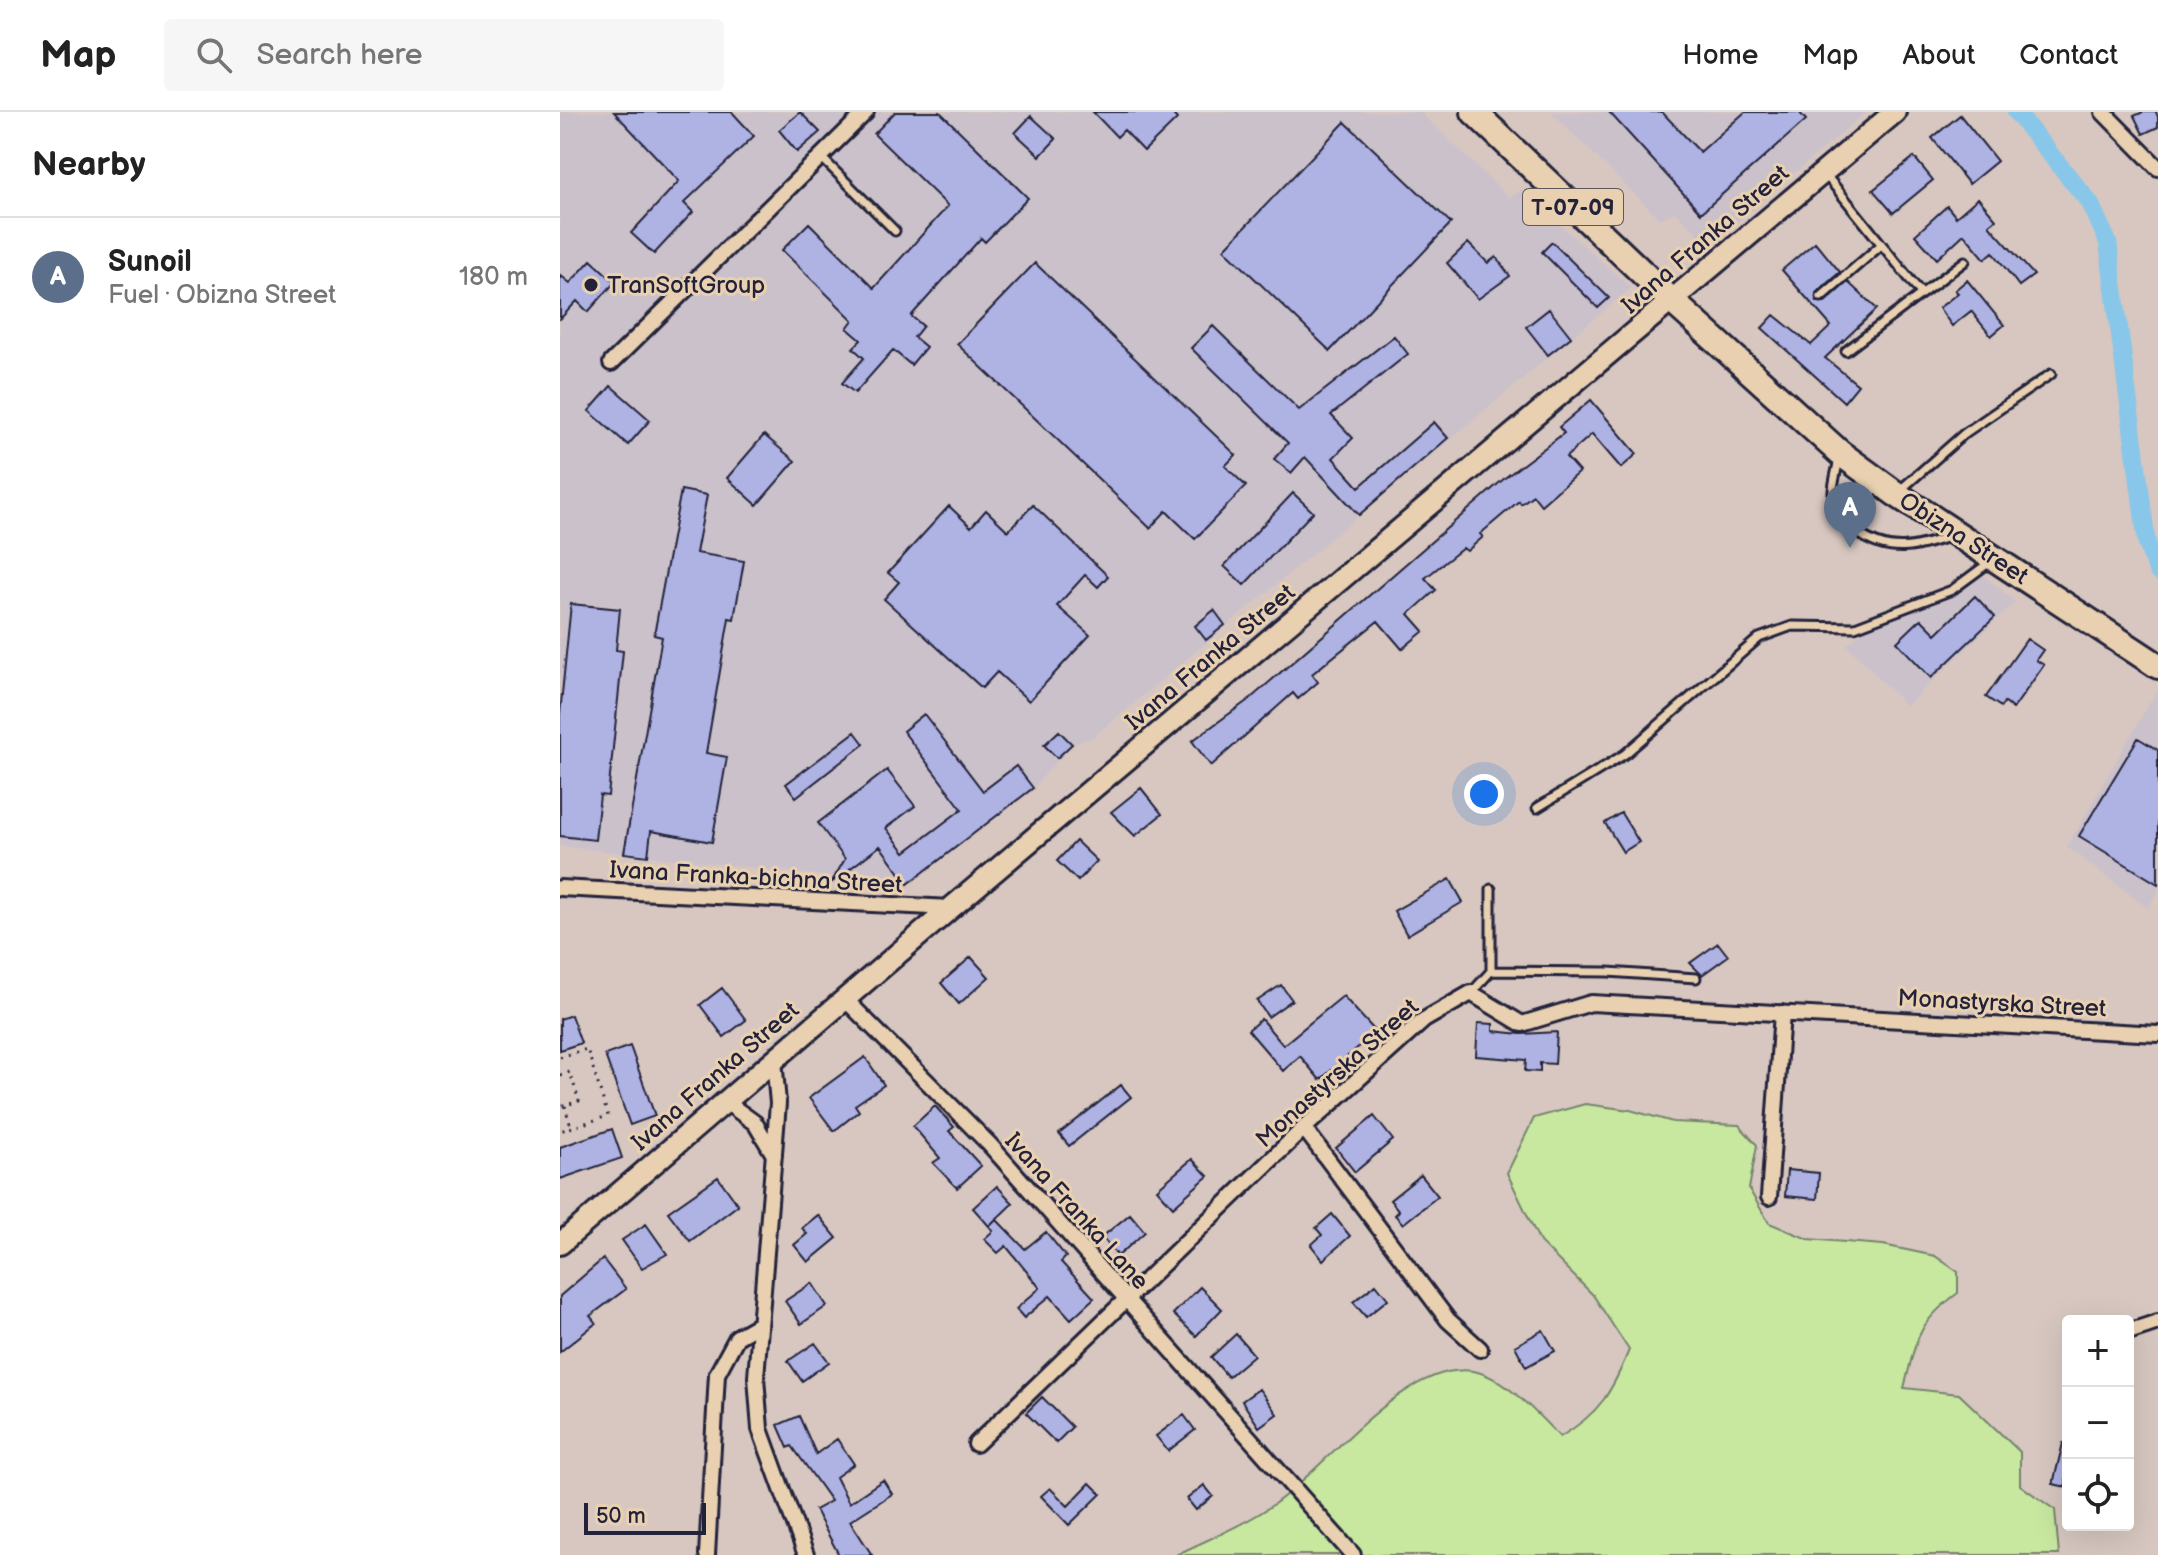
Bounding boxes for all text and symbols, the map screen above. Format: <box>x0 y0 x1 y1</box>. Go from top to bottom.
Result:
search box <box>164 19 724 91</box>
text: Map <box>40 33 116 78</box>
icon: search <box>192 33 236 77</box>
text: Search here <box>256 37 423 73</box>
text: Home <box>1682 39 1758 72</box>
text: Map <box>1802 39 1859 72</box>
text: About <box>1903 39 1975 72</box>
text: Contact <box>2019 39 2118 72</box>
text: Nearby <box>32 144 146 185</box>
street label: Ivana Franka Street <box>1616 158 1795 320</box>
road number: Т-07-09 <box>1523 189 1623 225</box>
text: Sunoil <box>108 244 192 280</box>
text: A <box>50 262 66 293</box>
text: 180 m <box>459 262 528 293</box>
place label: TranSoftGroup <box>607 271 765 300</box>
marker: TranSoftGroup <box>582 276 600 294</box>
text: Fuel · Obizna Street <box>108 280 336 311</box>
pin: A <box>1824 482 1876 548</box>
street label: Obizna Street <box>1894 486 2034 591</box>
street label: Ivana Franka Street <box>1120 578 1301 737</box>
your location <box>1464 774 1504 814</box>
street label: Ivana Franka-bichna Street <box>609 855 904 900</box>
street label: Monastyrska Street <box>1897 984 2108 1023</box>
street label: Monastyrska Street <box>1250 992 1425 1154</box>
street label: Ivana Franka Street <box>626 995 805 1157</box>
street label: Ivana Franka Lane <box>998 1127 1155 1296</box>
map controls <box>2062 1315 2134 1531</box>
button: + <box>2062 1315 2134 1387</box>
button: − <box>2062 1387 2134 1459</box>
button: locate <box>2062 1459 2134 1531</box>
scale bar <box>584 1499 706 1535</box>
text: 50 m <box>596 1503 646 1530</box>

